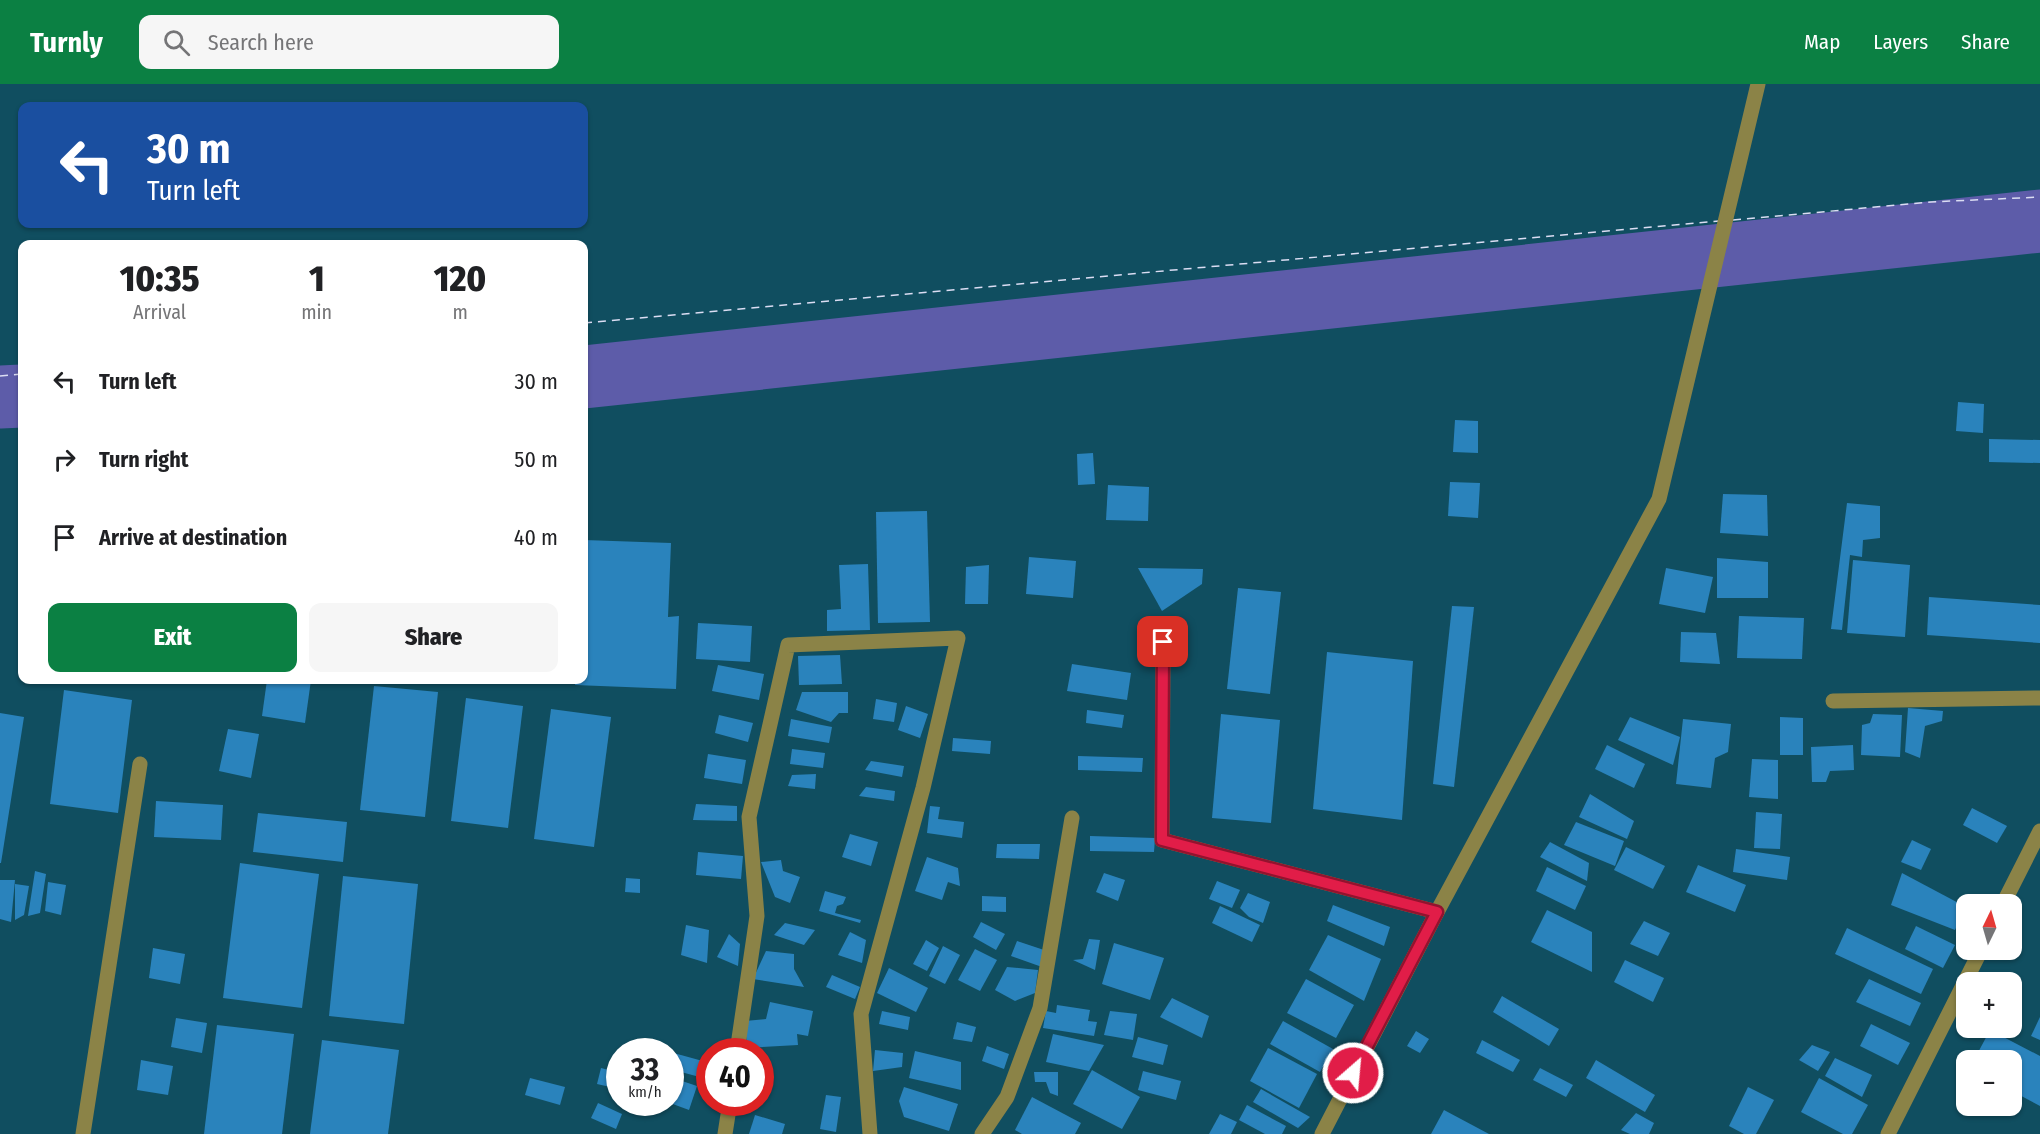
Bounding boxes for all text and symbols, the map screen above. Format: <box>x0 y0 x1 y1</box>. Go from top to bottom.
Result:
search box <box>139 15 559 69</box>
text: Turnly <box>30 26 103 59</box>
icon: search <box>160 26 193 59</box>
text: Search here <box>208 29 314 56</box>
text: Map <box>1804 29 1840 55</box>
text: Layers <box>1873 29 1928 55</box>
text: Share <box>1961 29 2010 55</box>
text: 30 m <box>147 124 231 174</box>
icon: left <box>48 126 126 204</box>
text: Turn left <box>147 175 240 207</box>
text: 10:35 <box>120 257 200 301</box>
text: 1 <box>309 257 324 301</box>
text: 120 <box>434 257 486 301</box>
text: Arrival <box>133 300 186 324</box>
text: min <box>301 300 332 324</box>
text: m <box>452 300 468 324</box>
icon: left <box>48 365 81 398</box>
text: Turn left <box>99 368 177 395</box>
text: 30 m <box>515 368 558 395</box>
icon: right <box>48 443 81 476</box>
text: Turn right <box>99 446 188 473</box>
text: 50 m <box>514 446 558 473</box>
icon: arrive <box>48 521 81 554</box>
text: Arrive at destination <box>99 524 287 551</box>
text: 40 m <box>514 524 558 551</box>
button: Exit <box>48 603 297 672</box>
button: Share <box>309 603 558 672</box>
pin <box>1137 616 1188 667</box>
icon: arrive <box>1146 625 1179 658</box>
north arrow <box>1956 894 2022 960</box>
map controls <box>1956 894 2022 1116</box>
button: + <box>1956 972 2022 1038</box>
speed limit sign: 40 <box>696 1038 774 1116</box>
position arrow <box>1321 1041 1385 1105</box>
button: − <box>1956 1050 2022 1116</box>
text: 33 <box>631 1052 659 1088</box>
text: km/h <box>628 1083 662 1101</box>

